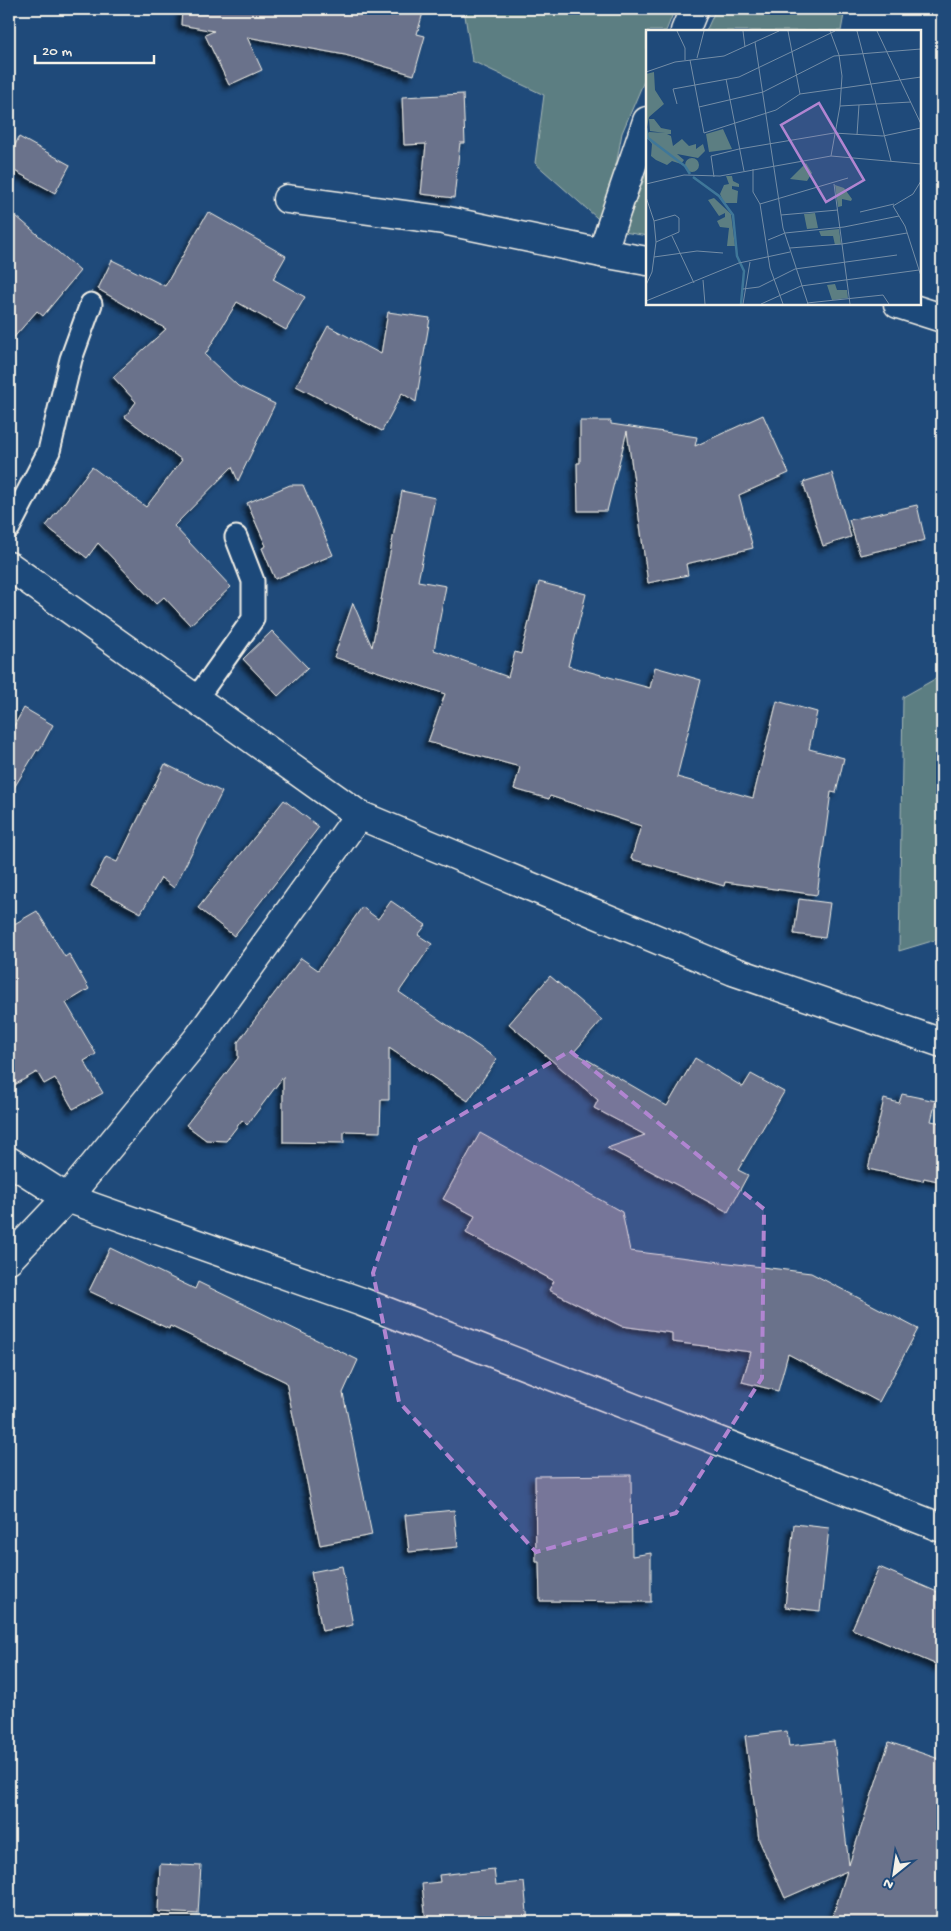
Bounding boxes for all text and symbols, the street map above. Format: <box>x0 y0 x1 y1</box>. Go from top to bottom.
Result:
inset map <box>646 30 921 305</box>
scale bar <box>35 32 154 64</box>
text: 20 m <box>42 43 72 61</box>
north arrow <box>868 1848 918 1898</box>
text: N <box>881 1873 897 1893</box>

